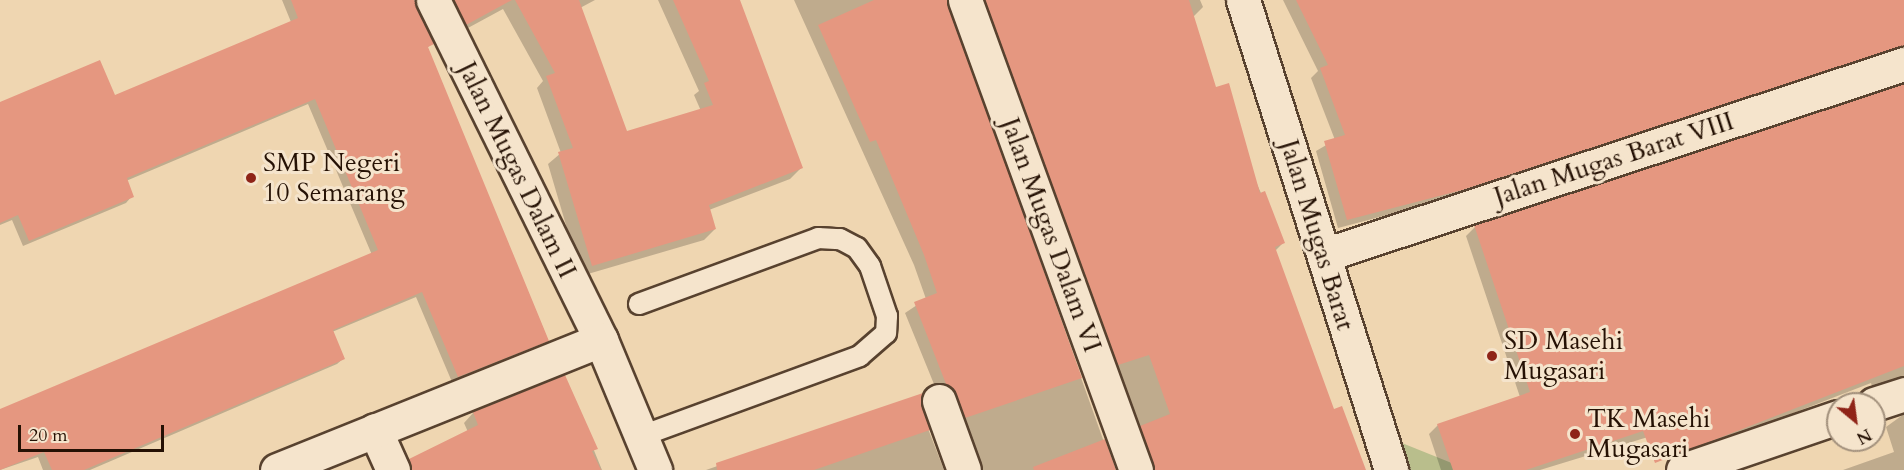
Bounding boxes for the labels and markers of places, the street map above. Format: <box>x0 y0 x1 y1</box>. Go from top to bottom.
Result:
place label: SMP Negeri 10 Semarang <box>263 147 405 208</box>
marker: SMP Negeri 10 Semarang <box>244 171 258 185</box>
place label: SD Masehi Mugasari <box>1504 325 1623 386</box>
marker: SD Masehi Mugasari <box>1485 349 1499 363</box>
place label: TK Masehi Mugasari <box>1587 403 1710 464</box>
marker: TK Masehi Mugasari <box>1568 427 1582 441</box>

